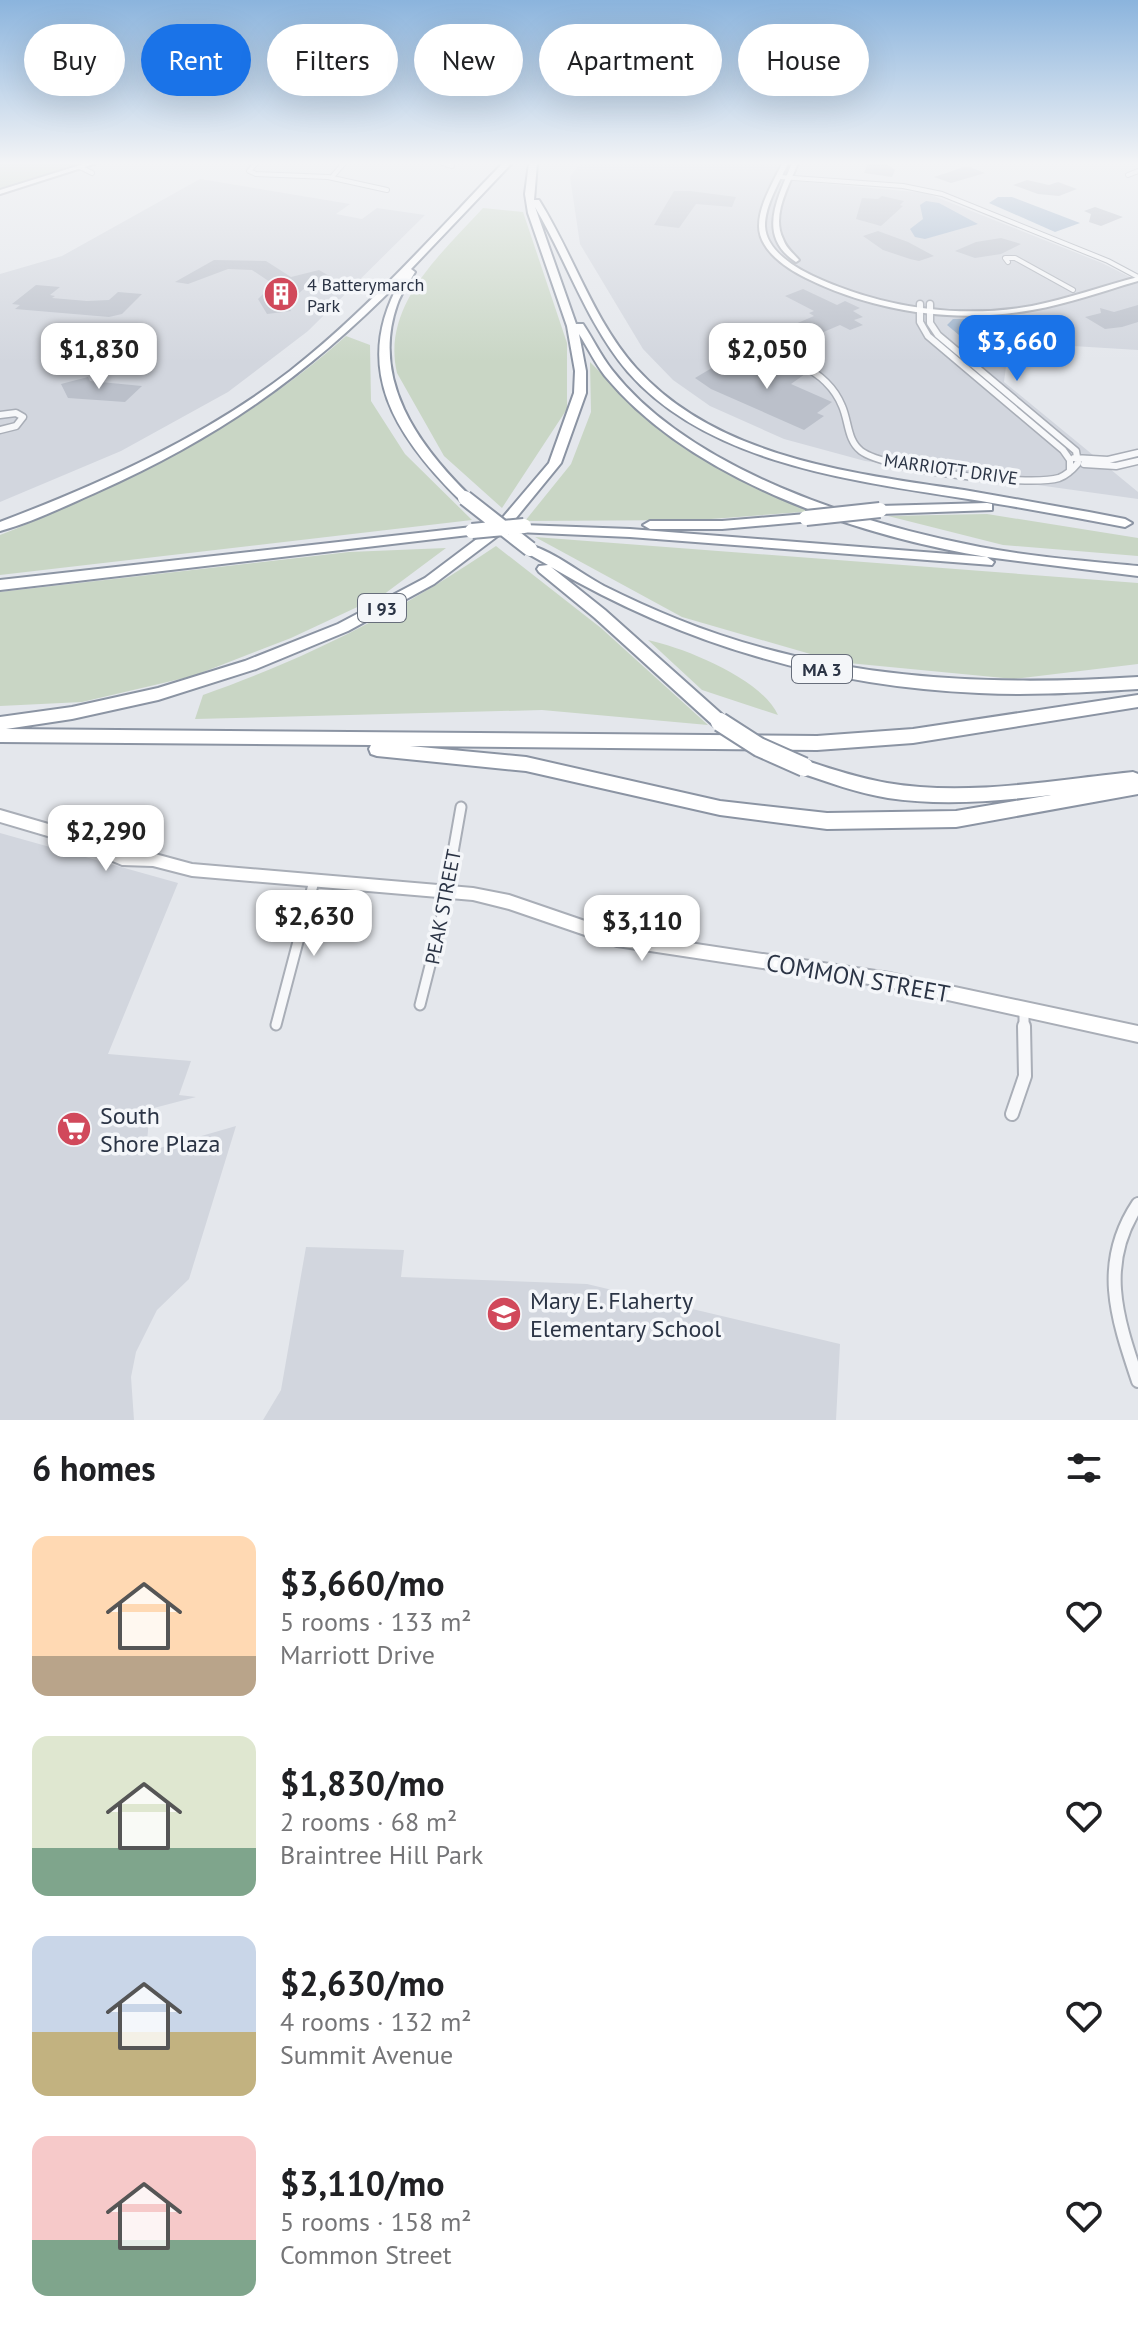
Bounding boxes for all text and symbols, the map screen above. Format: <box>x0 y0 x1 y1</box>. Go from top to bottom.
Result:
chip: Buy <box>24 24 125 96</box>
chip: Rent <box>141 24 251 96</box>
chip: Filters <box>267 24 398 96</box>
chip: New <box>414 24 523 96</box>
chip: Apartment <box>539 24 722 96</box>
chip: House <box>738 24 869 96</box>
place label: 4 Batterymarch Park <box>307 273 424 317</box>
building icon: 4 Batterymarch Park <box>262 275 300 313</box>
pin: $3,660 <box>952 315 1082 383</box>
pin: $1,830 <box>34 323 164 391</box>
pin: $2,050 <box>702 323 832 391</box>
text: $3,660 <box>977 324 1057 357</box>
text: $1,830 <box>59 332 139 365</box>
text: $2,050 <box>727 332 807 365</box>
street label: MARRIOTT DRIVE <box>883 448 1019 490</box>
road number: I 93 <box>358 594 406 622</box>
road number: MA 3 <box>792 655 852 683</box>
pin: $2,290 <box>41 805 171 873</box>
text: $2,290 <box>66 814 146 847</box>
street label: PEAK STREET <box>419 847 467 967</box>
pin: $2,630 <box>249 890 379 958</box>
pin: $3,110 <box>577 895 707 963</box>
text: $2,630 <box>274 899 354 932</box>
text: $3,110 <box>602 904 682 937</box>
street label: COMMON STREET <box>764 947 952 1009</box>
place label: South Shore Plaza <box>100 1100 220 1159</box>
supermarket icon: South Shore Plaza <box>55 1110 93 1148</box>
place label: Mary E. Flaherty Elementary School <box>530 1285 721 1344</box>
school or university icon: Mary E. Flaherty Elementary School <box>485 1295 523 1333</box>
text: 6 homes <box>32 1446 156 1490</box>
icon: filters <box>1062 1446 1106 1490</box>
text: $3,660/mo <box>280 1561 444 1605</box>
icon: home <box>96 1568 192 1664</box>
icon: heart <box>1062 1594 1106 1638</box>
text: 5 rooms · 133 m² <box>280 1605 472 1638</box>
text: Marriott Drive <box>280 1638 435 1671</box>
text: $1,830/mo <box>280 1761 444 1805</box>
icon: home <box>96 1768 192 1864</box>
icon: heart <box>1062 1794 1106 1838</box>
text: 2 rooms · 68 m² <box>280 1805 457 1838</box>
text: Braintree Hill Park <box>280 1838 483 1871</box>
text: $2,630/mo <box>280 1961 444 2005</box>
icon: home <box>96 1968 192 2064</box>
icon: heart <box>1062 1994 1106 2038</box>
text: 4 rooms · 132 m² <box>280 2005 472 2038</box>
text: Summit Avenue <box>280 2038 453 2071</box>
text: $3,110/mo <box>280 2161 444 2205</box>
icon: home <box>96 2168 192 2264</box>
icon: heart <box>1062 2194 1106 2238</box>
text: 5 rooms · 158 m² <box>280 2205 472 2238</box>
text: Common Street <box>280 2238 452 2271</box>

